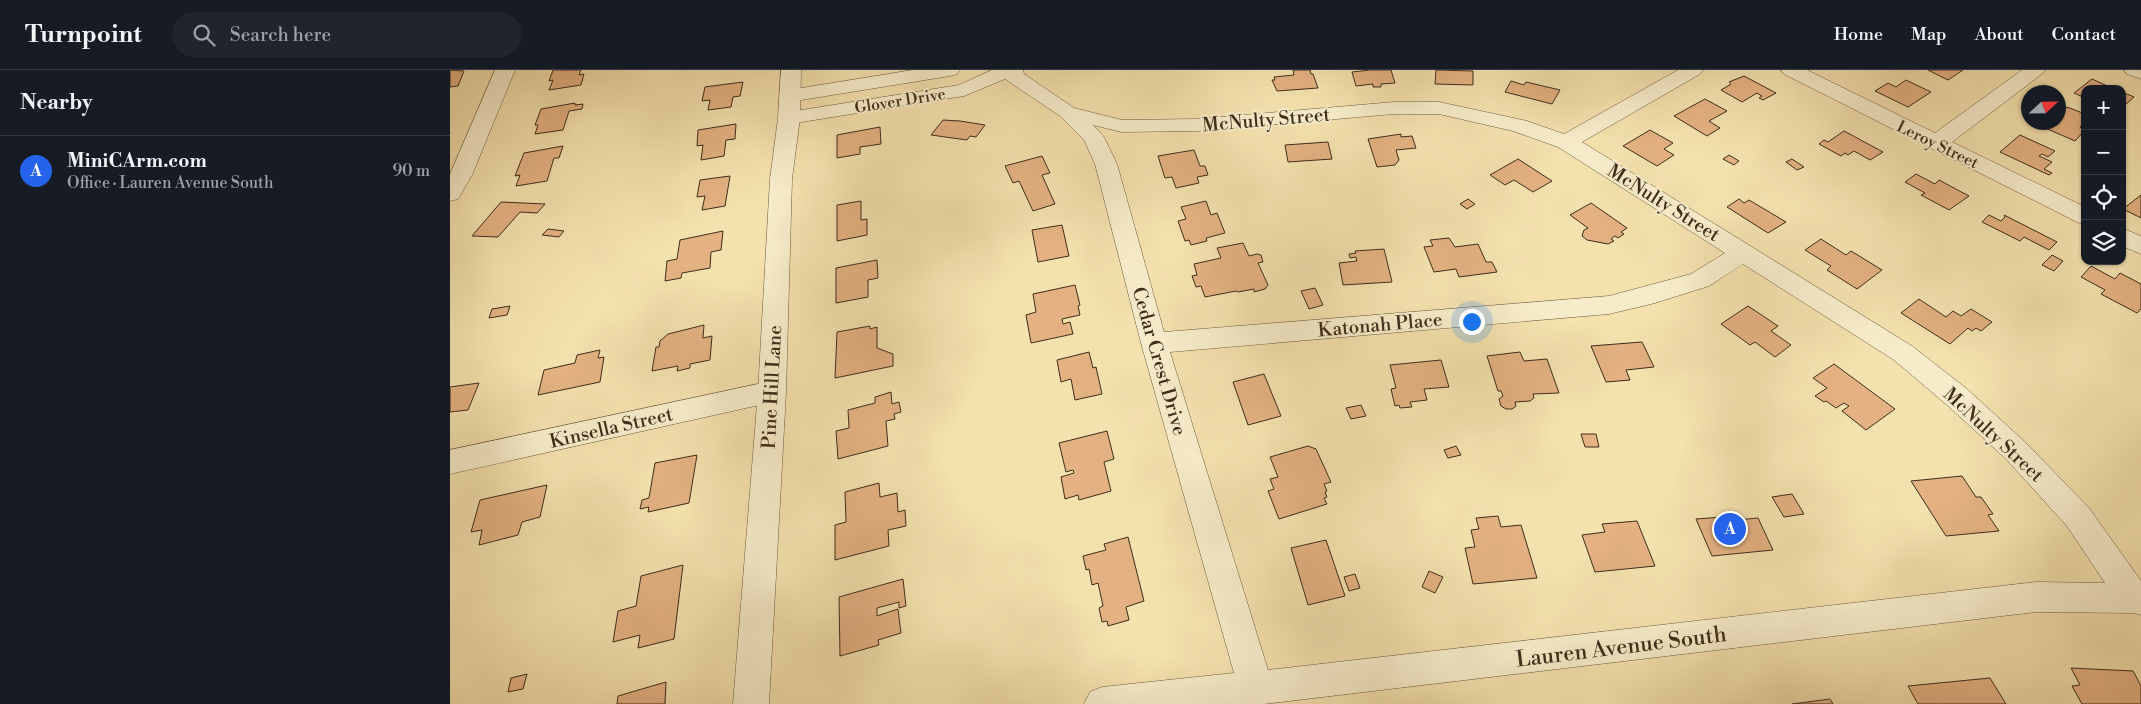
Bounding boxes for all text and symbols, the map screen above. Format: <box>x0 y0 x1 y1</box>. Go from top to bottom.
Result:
search box <box>172 12 522 57</box>
text: Turnpoint <box>25 20 142 50</box>
icon: search <box>190 21 218 49</box>
text: Search here <box>230 23 331 47</box>
text: Home <box>1834 23 1883 46</box>
text: Map <box>1911 23 1947 46</box>
text: About <box>1975 23 2024 46</box>
text: Contact <box>2052 23 2116 46</box>
street label: Glover Drive <box>853 84 947 118</box>
north arrow <box>2021 85 2066 130</box>
map controls <box>2081 85 2126 265</box>
button: + <box>2081 85 2126 130</box>
text: Nearby <box>20 90 93 116</box>
street label: McNulty Street <box>1201 102 1331 138</box>
street label: Leroy Street <box>1893 116 1982 173</box>
button: − <box>2081 130 2126 175</box>
text: MiniCArm.com <box>67 149 207 173</box>
street label: McNulty Street <box>1603 159 1724 247</box>
text: A <box>30 161 42 181</box>
text: 90 m <box>392 161 430 181</box>
text: Office · Lauren Avenue South <box>67 173 274 193</box>
button: locate <box>2081 175 2126 220</box>
button: layers <box>2081 220 2126 265</box>
street label: Cedar Crest Drive <box>1126 284 1192 438</box>
street label: Katonah Place <box>1317 308 1443 342</box>
your location <box>1459 309 1485 335</box>
street label: Pine Hill Lane <box>757 325 787 450</box>
street label: McNulty Street <box>1938 382 2049 487</box>
street label: Kinsella Street <box>547 402 675 454</box>
pin: A <box>1714 510 1746 548</box>
street label: Lauren Avenue South <box>1514 621 1728 674</box>

